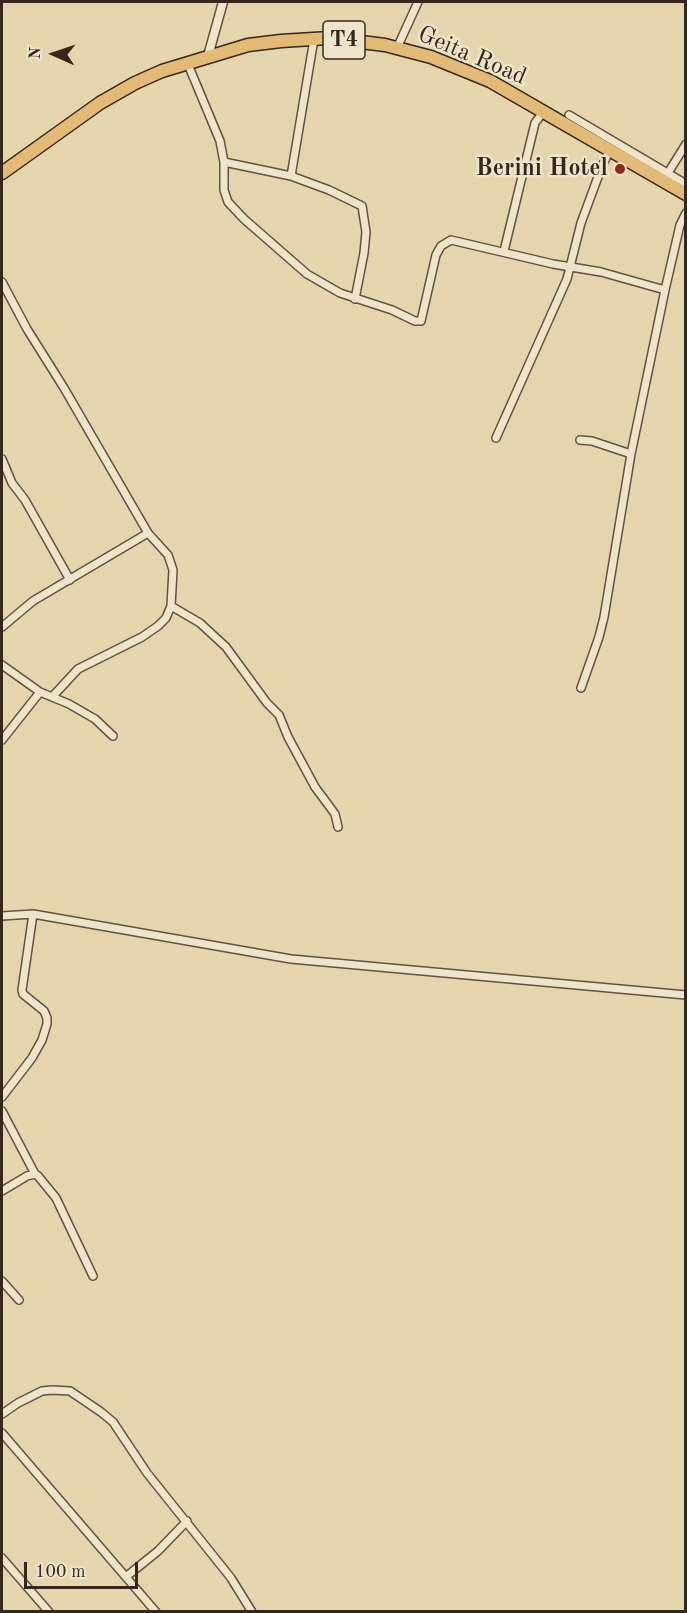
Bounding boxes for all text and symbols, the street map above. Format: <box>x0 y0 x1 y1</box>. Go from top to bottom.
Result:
street label: Geita Road <box>413 20 531 92</box>
road number: T4 <box>323 21 365 59</box>
north arrow <box>24 24 84 84</box>
text: N <box>28 47 44 60</box>
place label: Berini Hotel <box>476 155 608 183</box>
marker: Berini Hotel <box>613 162 627 176</box>
scale bar <box>27 1550 141 1588</box>
text: 100 m <box>35 1563 86 1581</box>

